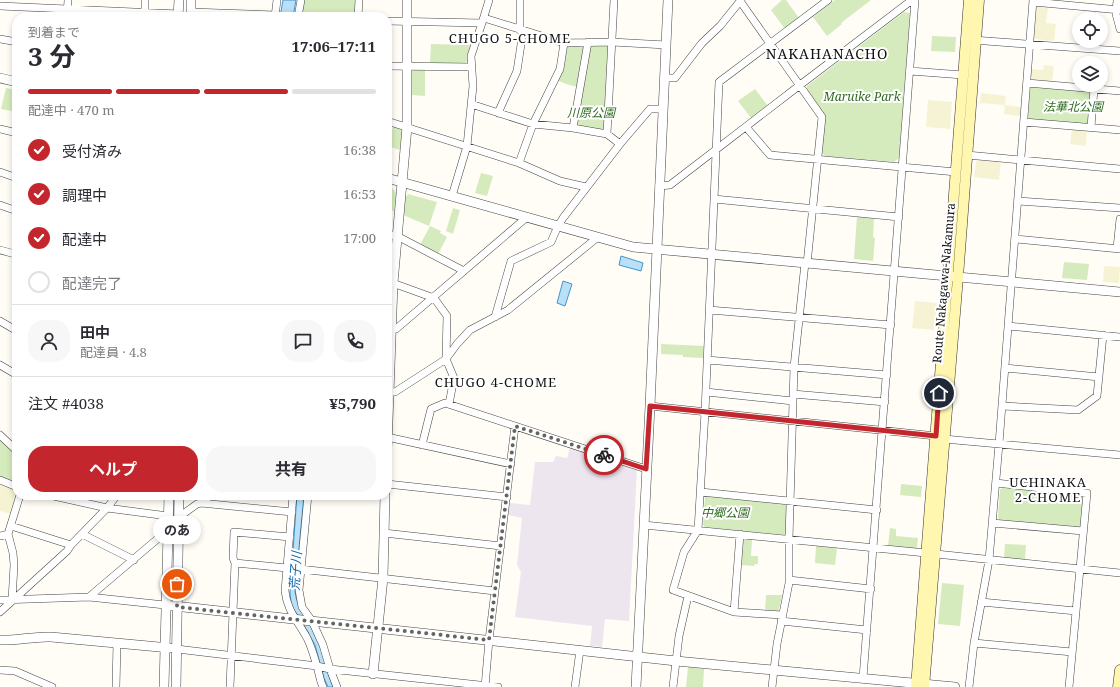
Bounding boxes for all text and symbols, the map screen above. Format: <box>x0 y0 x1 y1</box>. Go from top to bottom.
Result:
map controls <box>1072 12 1108 92</box>
button: locate <box>1072 12 1108 48</box>
text: 到着まで <box>28 23 80 41</box>
district label: CHUGO 5-CHOME <box>449 29 571 47</box>
text: 17:06–17:11 <box>292 36 376 56</box>
text: 3 分 <box>28 38 75 74</box>
district label: NAKAHANACHO <box>766 44 888 63</box>
button: layers <box>1072 56 1108 92</box>
park label: Maruike Park <box>822 88 902 105</box>
park label: 法華北公園 <box>1043 98 1105 115</box>
text: 配達中 · 470 m <box>28 101 114 119</box>
park label: 川原公園 <box>567 104 617 121</box>
icon: check <box>28 139 50 161</box>
text: 受付済み <box>62 141 122 161</box>
text: 16:38 <box>343 141 376 159</box>
icon: check <box>28 183 50 205</box>
text: 調理中 <box>62 185 107 205</box>
text: 16:53 <box>343 185 376 203</box>
street label: Route Nakagawa-Nakamura <box>928 202 959 364</box>
icon: check <box>28 227 50 249</box>
text: 配達中 <box>62 229 107 249</box>
text: 17:00 <box>343 229 376 247</box>
text: 配達完了 <box>62 273 122 293</box>
button: person <box>28 320 70 362</box>
button: chat <box>282 320 324 362</box>
button: phone <box>334 320 376 362</box>
text: 田中 <box>80 322 110 342</box>
text: 配達員 · 4.8 <box>80 343 147 361</box>
district label: CHUGO 4-CHOME <box>435 373 557 391</box>
pin <box>922 376 956 410</box>
icon: home <box>928 382 950 404</box>
text: 注文 #4038 <box>28 393 104 413</box>
text: ¥5,790 <box>329 393 376 413</box>
courier <box>584 435 624 475</box>
icon: bike <box>593 444 615 466</box>
button: ヘルプ <box>28 446 198 492</box>
button: 共有 <box>206 446 376 492</box>
district label: UCHINAKA 2-CHOME <box>1009 473 1087 506</box>
park label: 中郷公園 <box>701 504 751 521</box>
callout: のあ <box>153 516 201 544</box>
text: のあ <box>164 521 190 539</box>
water label: 荒子川 <box>285 549 305 591</box>
pin <box>160 567 194 601</box>
icon: bag <box>166 573 188 595</box>

